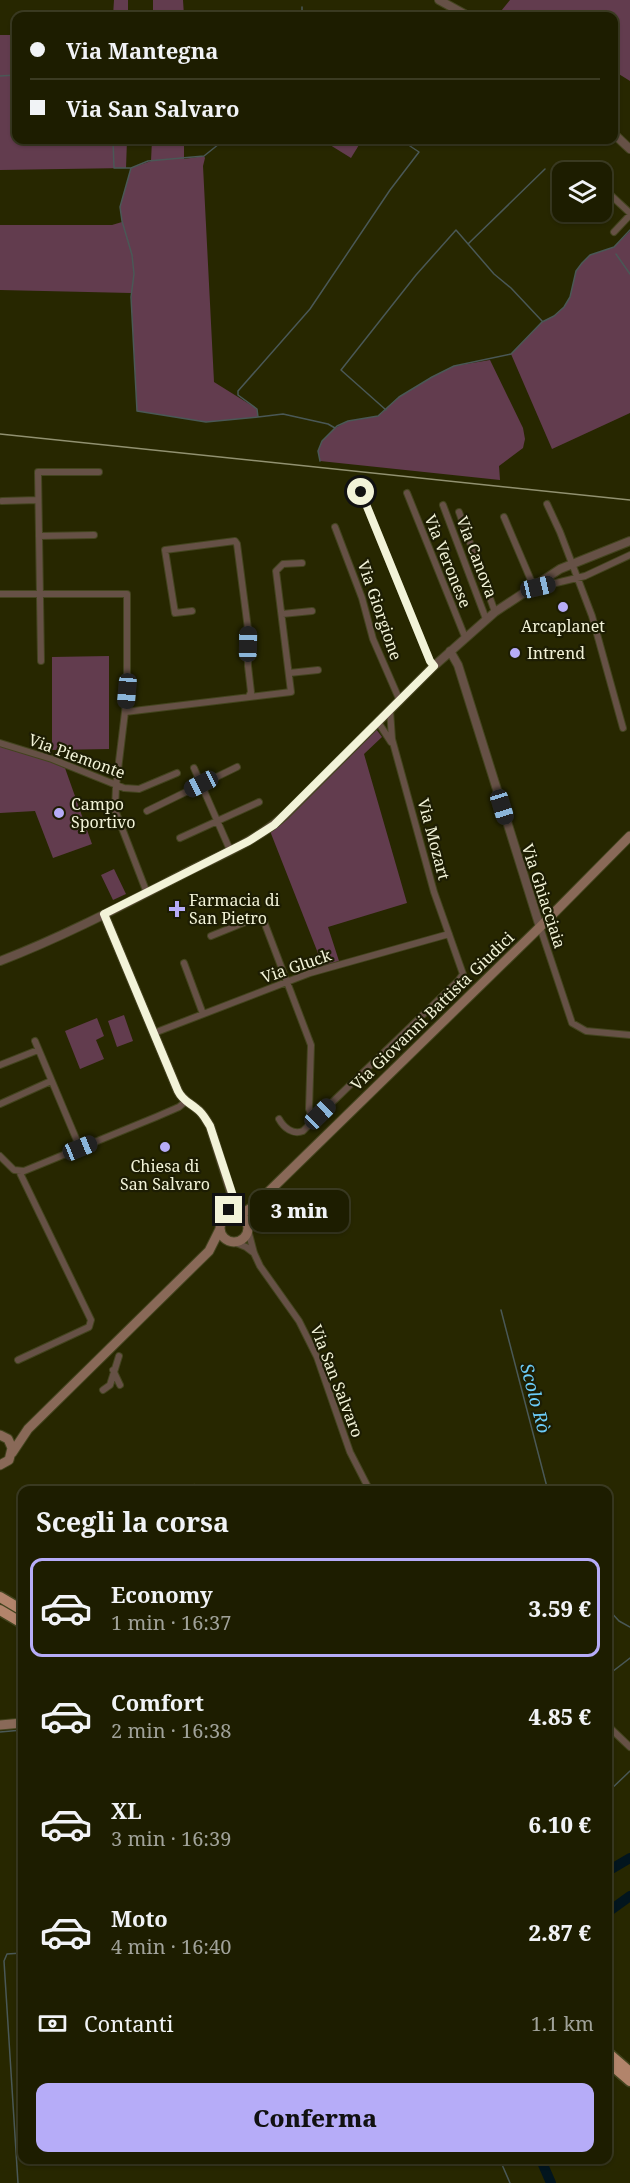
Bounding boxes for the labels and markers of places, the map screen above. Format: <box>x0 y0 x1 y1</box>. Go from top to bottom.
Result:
marker: Arcaplanet <box>556 600 570 614</box>
place label: Arcaplanet <box>521 615 605 637</box>
place label: Intrend <box>527 642 585 664</box>
marker: Intrend <box>508 646 522 660</box>
place label: Campo Sportivo <box>71 793 136 833</box>
marker: Campo Sportivo <box>52 806 66 820</box>
place label: Farmacia di San Pietro <box>189 889 280 929</box>
marker: Farmacia di San Pietro <box>170 902 184 916</box>
marker: Chiesa di San Salvaro <box>158 1140 172 1154</box>
place label: Chiesa di San Salvaro <box>120 1155 210 1195</box>

